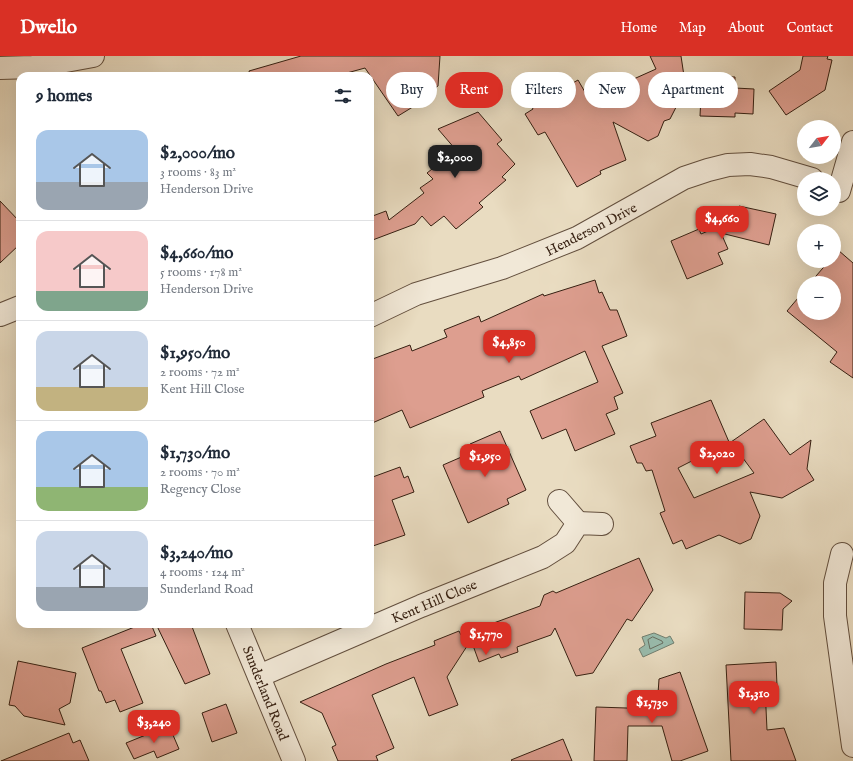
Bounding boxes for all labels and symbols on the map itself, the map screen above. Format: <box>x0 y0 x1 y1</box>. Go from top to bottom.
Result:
north arrow <box>797 120 841 164</box>
pin: $2,000 <box>422 145 488 179</box>
street label: Henderson Drive <box>543 199 641 261</box>
pin: $4,660 <box>689 206 755 240</box>
pin: $4,850 <box>476 330 542 364</box>
pin: $2,020 <box>684 441 750 475</box>
pin: $1,950 <box>452 444 518 478</box>
street label: Kent Hill Close <box>389 576 480 628</box>
pin: $1,770 <box>453 622 519 656</box>
street label: Sunderland Road <box>238 643 292 744</box>
pin: $1,310 <box>721 681 787 715</box>
pin: $1,730 <box>619 690 685 724</box>
pin: $3,240 <box>121 710 187 744</box>

